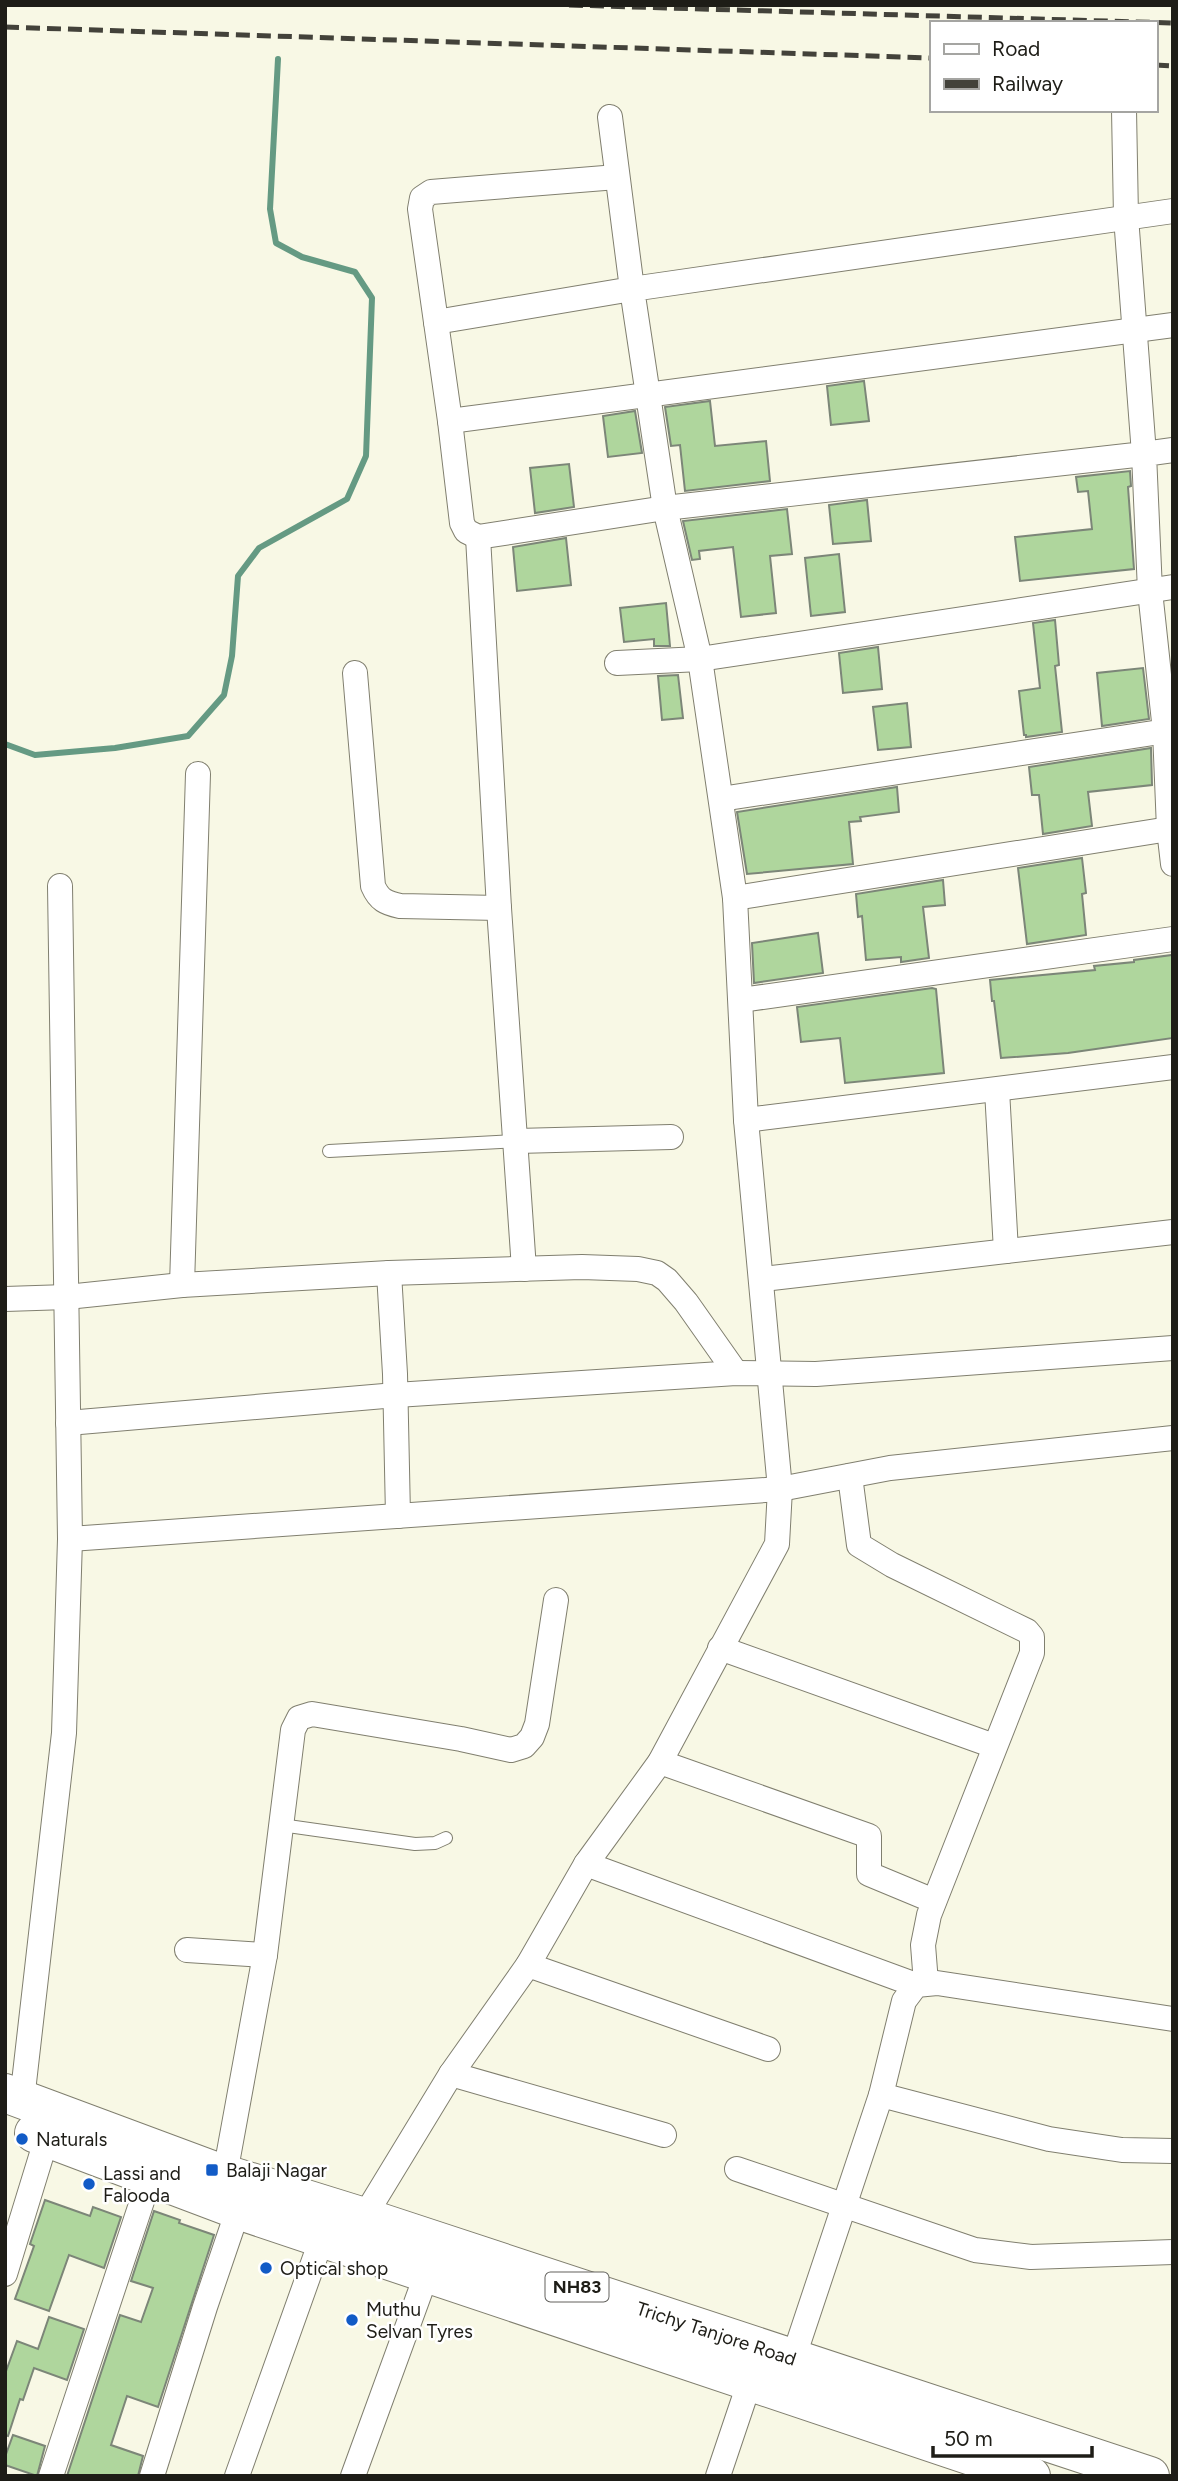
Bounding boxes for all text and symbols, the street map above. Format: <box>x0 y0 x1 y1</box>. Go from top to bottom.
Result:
legend <box>930 21 1157 112</box>
text: Road <box>992 36 1040 61</box>
text: Railway <box>992 71 1063 96</box>
place label: Naturals <box>36 2128 107 2151</box>
marker: Naturals <box>14 2131 30 2147</box>
place label: Balaji Nagar <box>226 2159 328 2182</box>
place label: Lassi and Falooda <box>103 2162 181 2207</box>
marker: Balaji Nagar <box>204 2162 220 2178</box>
marker: Lassi and Falooda <box>81 2176 97 2192</box>
place label: Optical shop <box>280 2257 388 2280</box>
marker: Optical shop <box>258 2260 274 2276</box>
road number: NH83 <box>546 2272 608 2302</box>
street label: Trichy Tanjore Road <box>633 2297 799 2371</box>
place label: Muthu Selvan Tyres <box>366 2298 473 2343</box>
marker: Muthu Selvan Tyres <box>344 2312 360 2328</box>
scale bar <box>933 2414 1092 2458</box>
text: 50 m <box>944 2426 993 2451</box>

